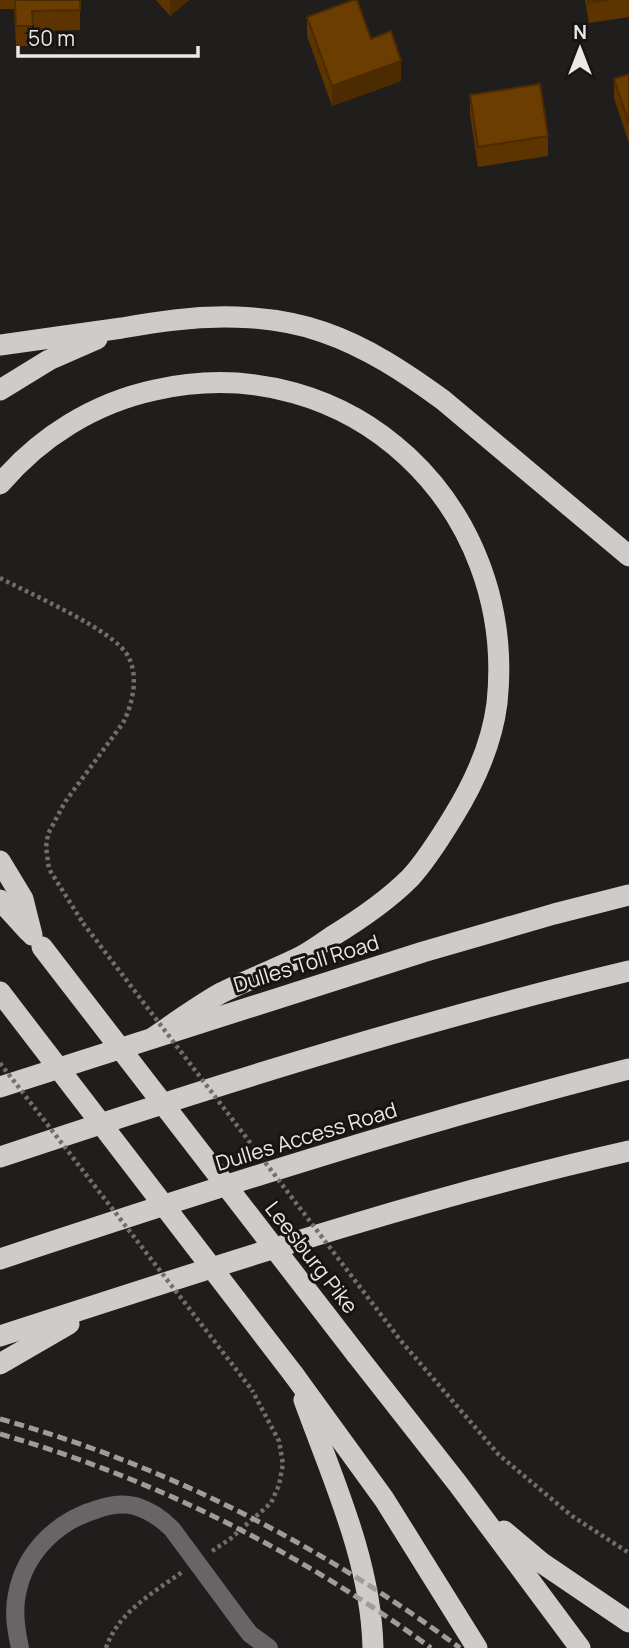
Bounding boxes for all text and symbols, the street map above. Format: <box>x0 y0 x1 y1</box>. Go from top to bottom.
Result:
scale bar <box>18 14 198 58</box>
north arrow <box>545 14 615 84</box>
text: N <box>573 19 587 45</box>
text: 50 m <box>28 24 75 52</box>
street label: Dulles Toll Road <box>230 928 382 998</box>
street label: Dulles Access Road <box>212 1095 400 1177</box>
street label: Leesburg Pike <box>259 1195 365 1319</box>

